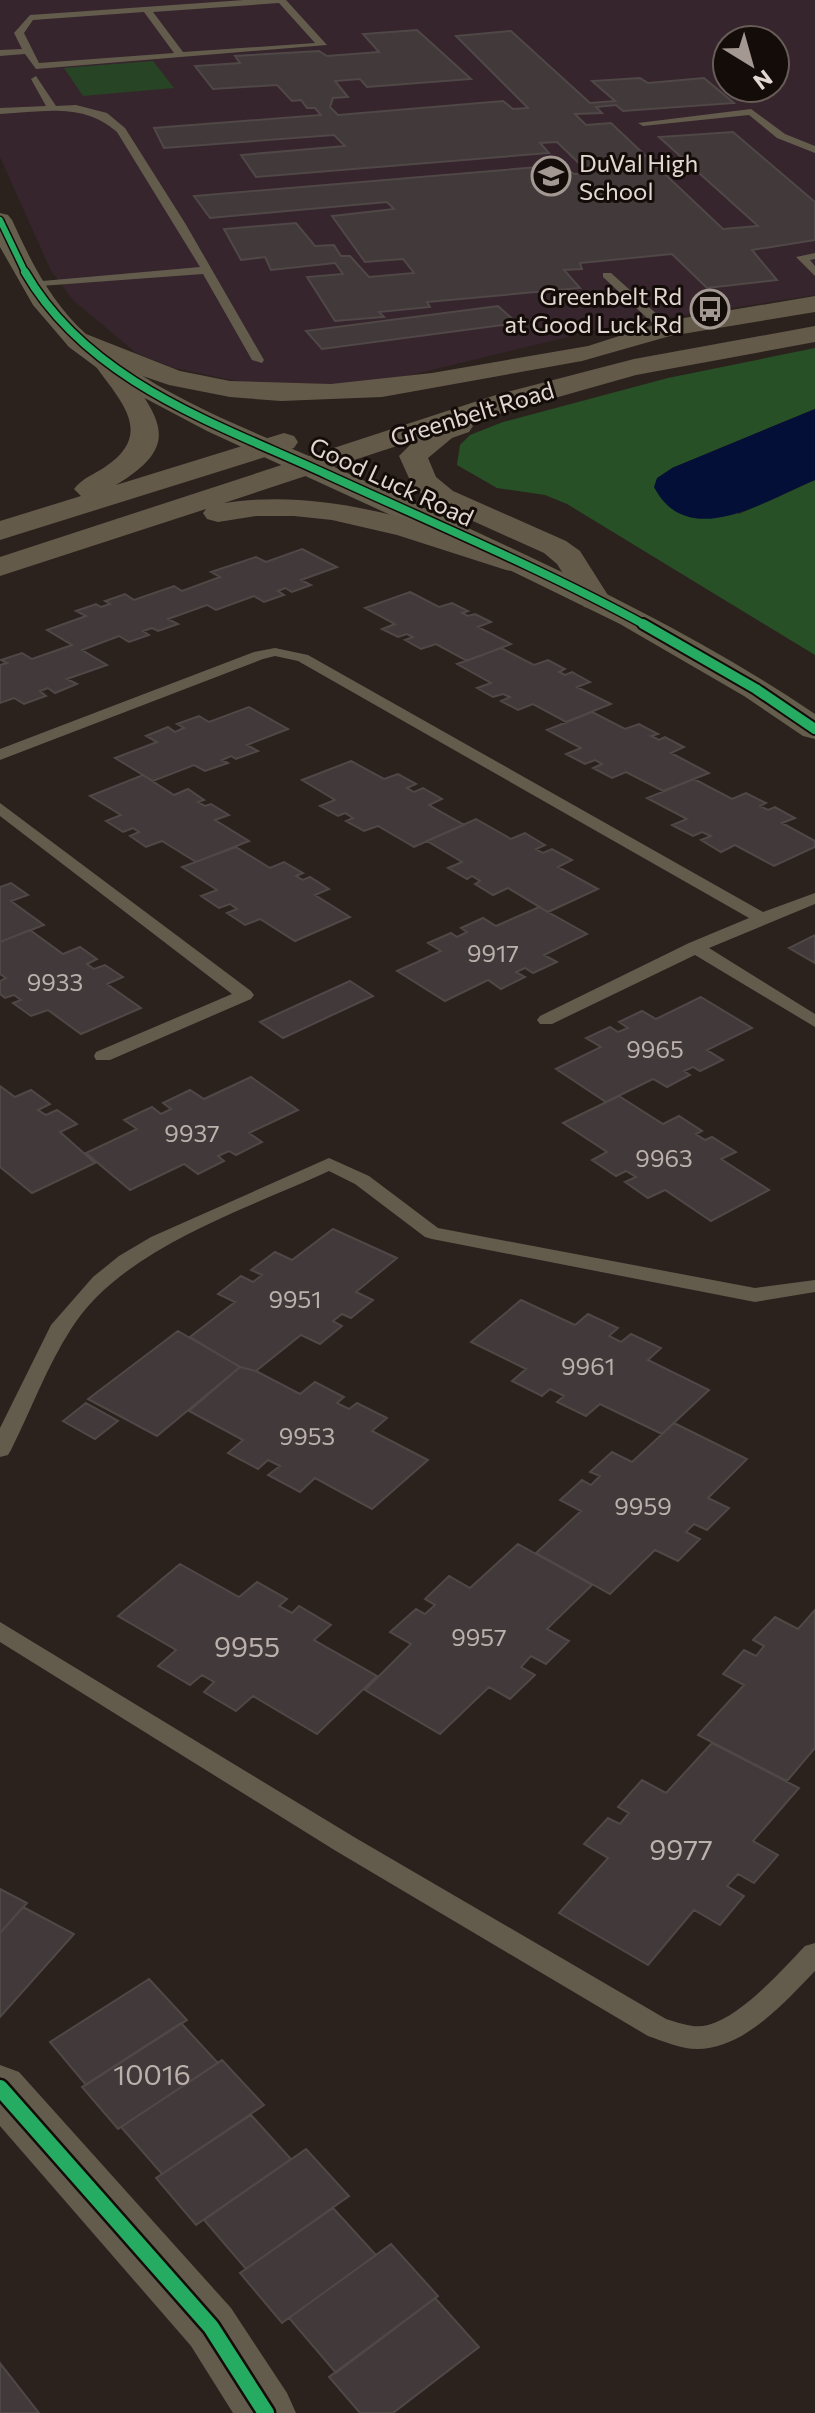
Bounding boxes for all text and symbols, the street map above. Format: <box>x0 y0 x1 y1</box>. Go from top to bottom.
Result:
north arrow <box>711 24 791 104</box>
text: N <box>749 65 778 96</box>
place label: DuVal High School <box>579 148 698 205</box>
school or university icon: DuVal High School <box>530 155 572 197</box>
place label: Greenbelt Rd at Good Luck Rd <box>505 281 682 338</box>
bus stop icon: Greenbelt Rd at Good Luck Rd <box>689 288 731 330</box>
street label: Greenbelt Road <box>387 374 557 452</box>
street label: Good Luck Road <box>305 430 479 532</box>
house number: 9917 <box>467 938 519 967</box>
house number: 9933 <box>27 967 83 996</box>
house number: 9965 <box>626 1034 684 1063</box>
house number: 9937 <box>164 1118 220 1147</box>
house number: 9963 <box>635 1143 693 1172</box>
house number: 9951 <box>268 1284 322 1313</box>
house number: 9961 <box>561 1351 615 1380</box>
house number: 9953 <box>279 1421 335 1450</box>
house number: 9959 <box>614 1491 672 1520</box>
house number: 9957 <box>451 1622 507 1651</box>
house number: 9955 <box>214 1629 280 1663</box>
house number: 9977 <box>649 1832 713 1866</box>
house number: 10016 <box>113 2057 191 2091</box>

